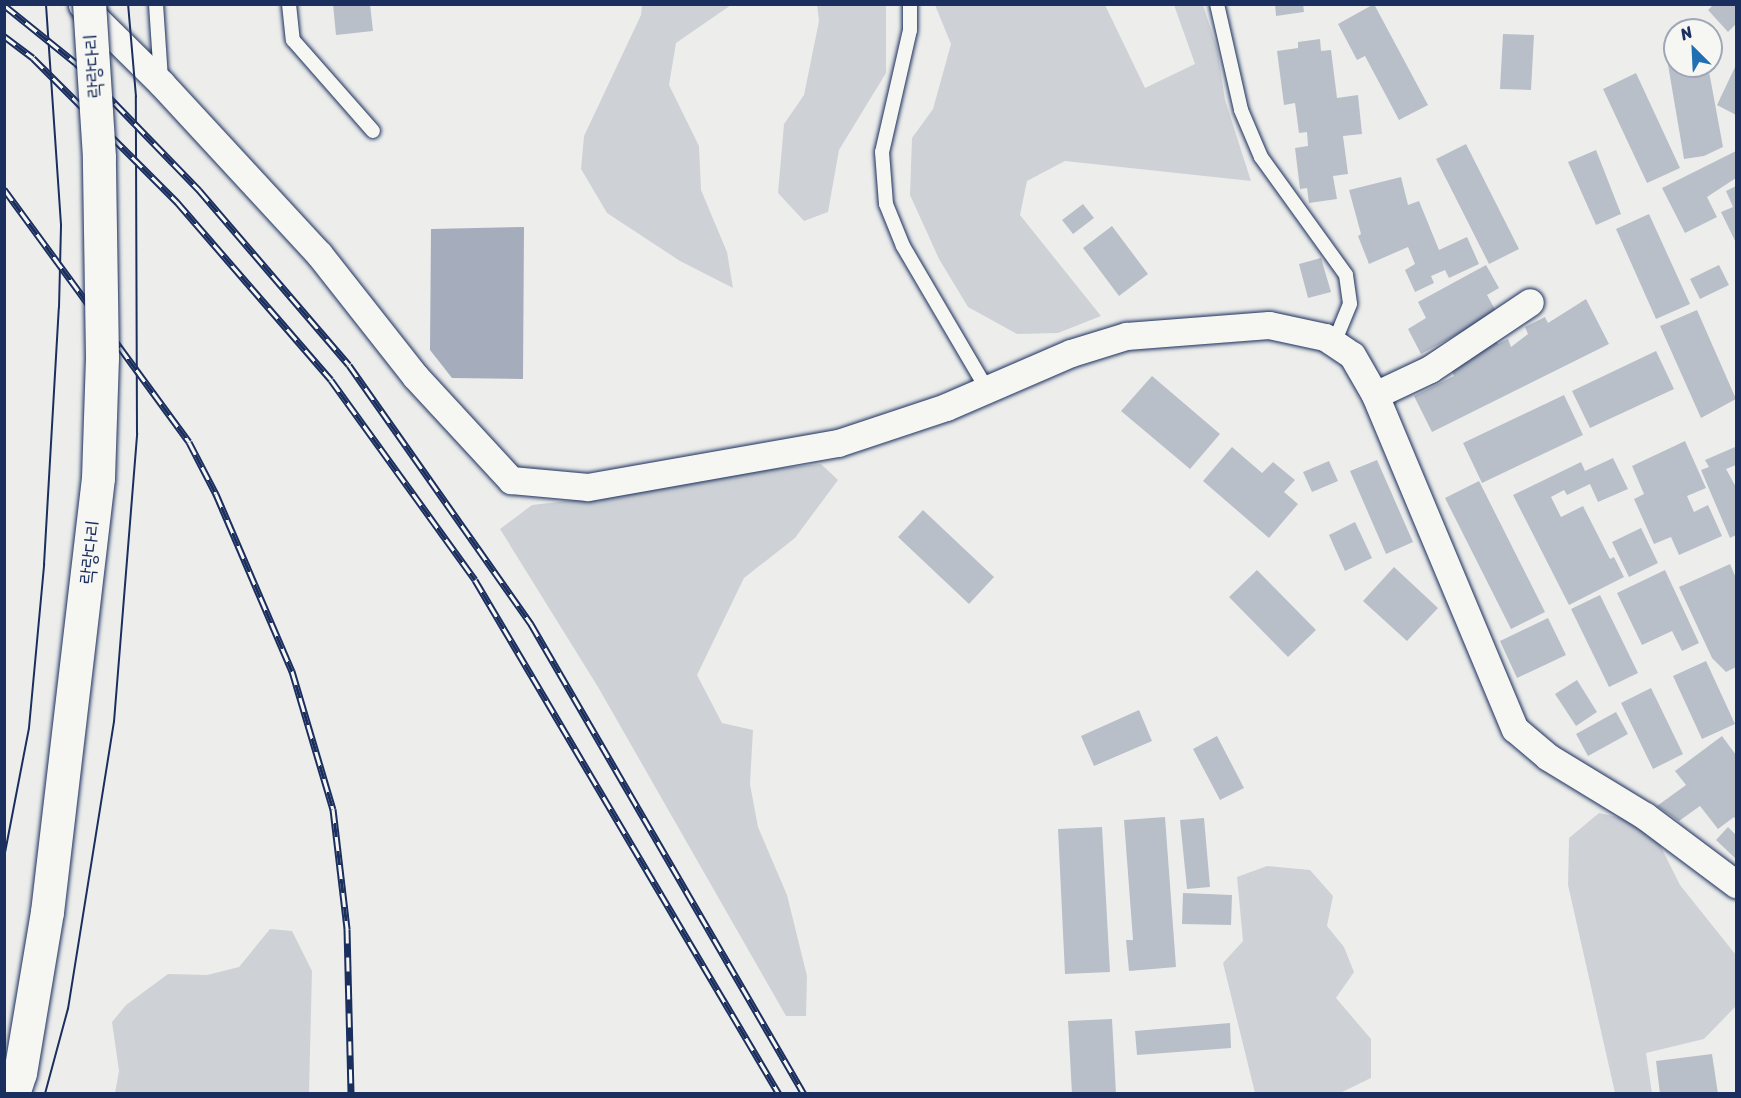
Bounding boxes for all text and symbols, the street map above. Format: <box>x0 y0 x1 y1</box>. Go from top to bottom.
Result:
text: N <box>1675 17 1697 48</box>
north arrow <box>1663 18 1723 78</box>
street label: 락랑다리 <box>79 33 107 99</box>
street label: 락랑다리 <box>75 519 105 585</box>

